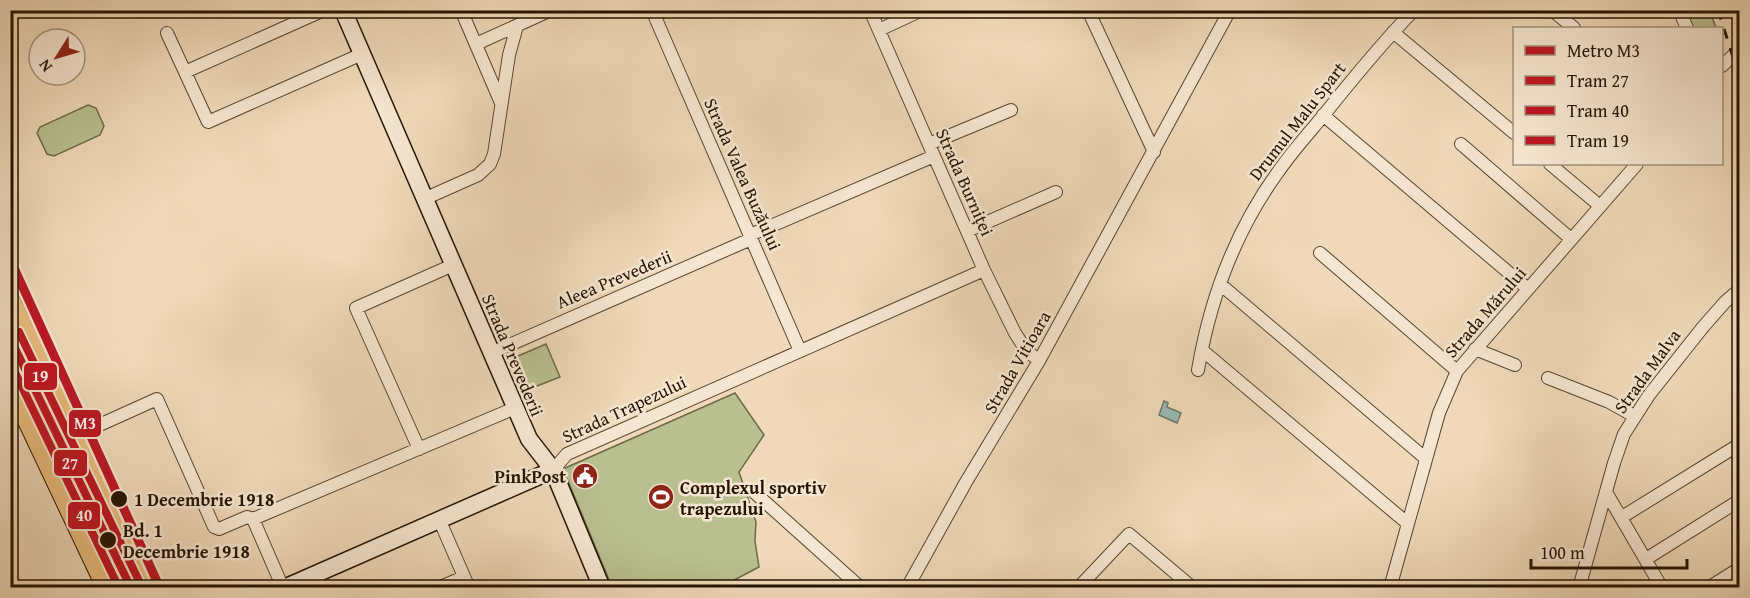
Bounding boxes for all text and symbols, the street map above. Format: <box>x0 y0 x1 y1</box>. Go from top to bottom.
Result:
north arrow <box>27 27 87 87</box>
legend <box>1513 27 1723 165</box>
text: Metro M3 <box>1567 37 1640 64</box>
text: N <box>32 54 58 78</box>
street label: Drumul Malu Spart <box>1242 55 1352 186</box>
text: Tram 27 <box>1567 67 1629 94</box>
street label: Strada Valea Buzăului <box>697 94 789 254</box>
text: Tram 40 <box>1567 97 1629 124</box>
street label: Strada Burniței <box>929 124 1001 240</box>
text: Tram 19 <box>1567 127 1629 154</box>
street label: Aleea Prevederii <box>552 243 676 315</box>
street label: Strada Mărului <box>1438 260 1532 364</box>
street label: Strada Prevederii <box>475 290 551 420</box>
street label: Strada Vitioara <box>977 305 1058 418</box>
street label: Strada Malva <box>1607 323 1687 419</box>
line badge: 19 <box>23 362 58 391</box>
text: 19 <box>32 364 48 388</box>
street label: Strada Trapezului <box>557 368 691 450</box>
line badge: M3 <box>68 409 102 438</box>
text: M3 <box>74 411 96 435</box>
line badge: 27 <box>53 449 88 477</box>
text: 27 <box>62 451 78 475</box>
public building icon: PinkPost <box>570 461 600 491</box>
place label: PinkPost <box>494 463 566 490</box>
place label: Complexul sportiv trapezului <box>680 474 827 522</box>
sports icon: Complexul sportiv trapezului <box>646 482 676 512</box>
place label: 1 Decembrie 1918 <box>134 486 274 513</box>
marker: 1 Decembrie 1918 <box>109 489 129 509</box>
line badge: 40 <box>67 501 101 530</box>
text: 40 <box>76 503 92 527</box>
place label: Bd. 1 Decembrie 1918 <box>123 517 250 565</box>
marker: Bd. 1 Decembrie 1918 <box>98 530 118 550</box>
scale bar <box>1531 532 1687 570</box>
text: 100 m <box>1540 539 1585 566</box>

